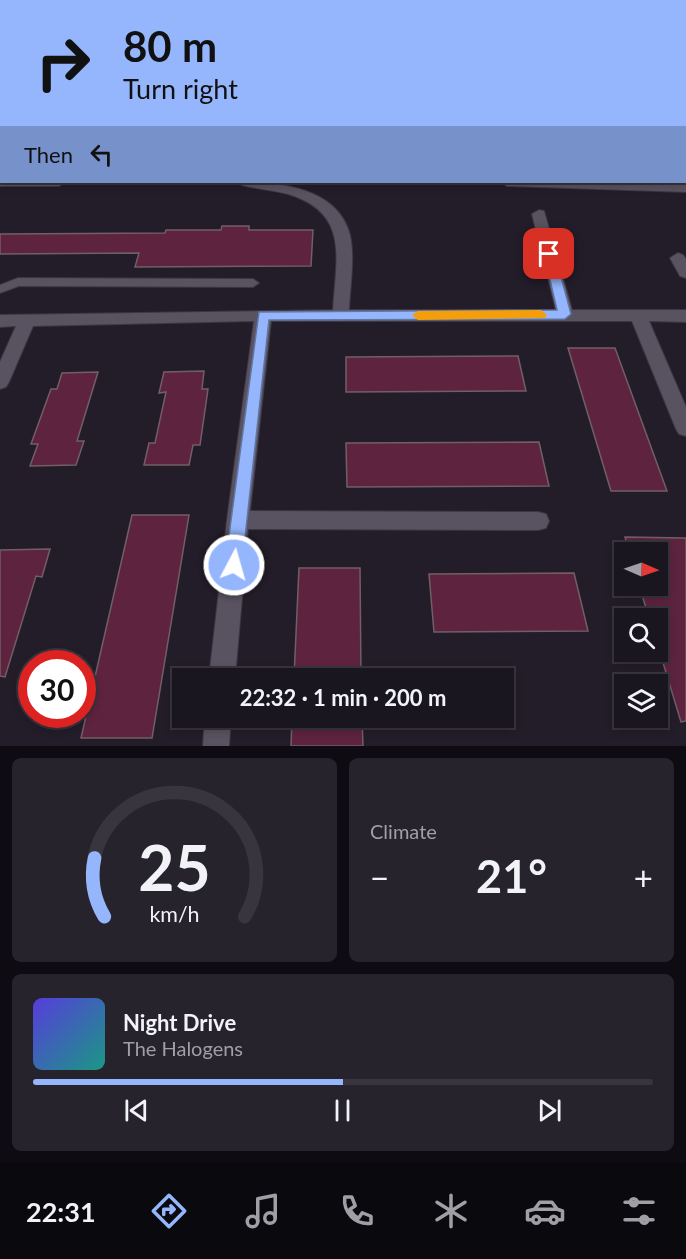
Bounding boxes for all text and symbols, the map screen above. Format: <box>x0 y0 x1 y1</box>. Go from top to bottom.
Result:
text: 80 m <box>123 21 217 71</box>
icon: right <box>24 24 102 102</box>
text: Turn right <box>123 72 238 105</box>
icon: left <box>85 138 118 171</box>
text: Then <box>24 141 73 168</box>
pin <box>523 228 574 279</box>
icon: arrive <box>532 237 565 270</box>
position arrow <box>202 533 266 597</box>
north arrow <box>614 542 668 596</box>
map controls <box>614 542 668 728</box>
button: search <box>614 608 668 662</box>
speed limit sign: 30 <box>18 650 96 728</box>
button: layers <box>614 674 668 728</box>
text: 22:32 · 1 min · 200 m <box>240 684 446 711</box>
text: Climate <box>370 819 437 843</box>
text: 25 <box>138 829 211 904</box>
text: 21° <box>476 849 547 903</box>
text: − <box>370 857 389 897</box>
text: + <box>634 857 653 897</box>
text: km/h <box>149 901 200 927</box>
text: Night Drive <box>123 1009 236 1036</box>
text: The Halogens <box>123 1036 243 1060</box>
icon: previous <box>120 1094 153 1127</box>
icon: pause <box>326 1094 359 1127</box>
icon: next <box>533 1094 566 1127</box>
icon: directions <box>148 1190 190 1232</box>
icon: music <box>242 1190 284 1232</box>
icon: phone <box>336 1190 378 1232</box>
icon: climate <box>430 1190 472 1232</box>
icon: car <box>524 1190 566 1232</box>
icon: filters <box>618 1190 660 1232</box>
text: 22:31 <box>26 1195 96 1228</box>

